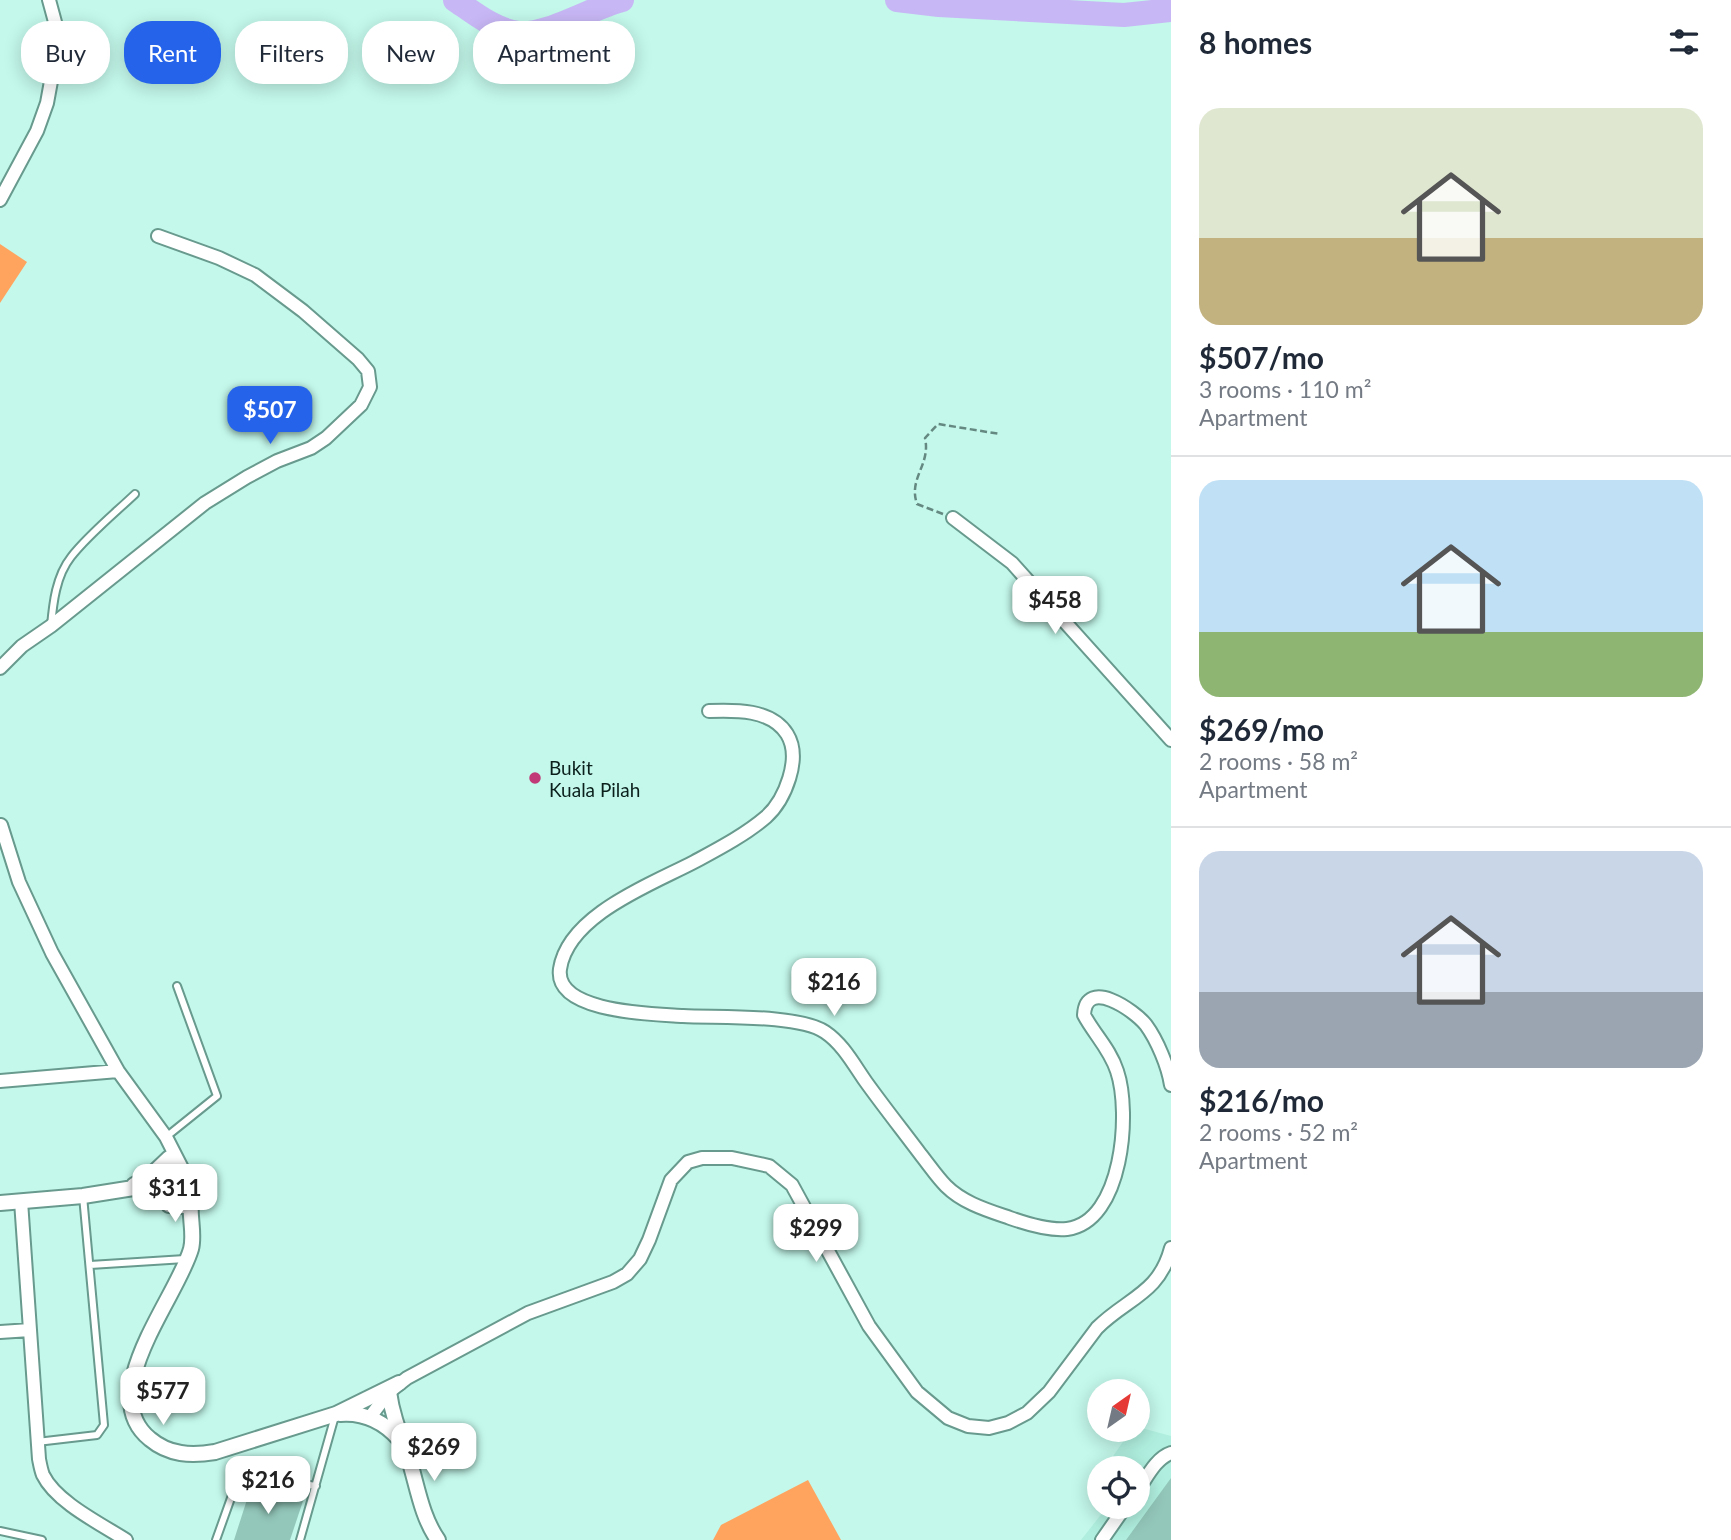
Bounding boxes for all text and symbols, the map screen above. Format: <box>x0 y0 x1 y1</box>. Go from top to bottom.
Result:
chip: Buy <box>21 21 110 84</box>
chip: Rent <box>124 21 221 84</box>
chip: Filters <box>235 21 348 84</box>
chip: New <box>362 21 459 84</box>
chip: Apartment <box>473 21 635 84</box>
icon: filters <box>1665 23 1703 61</box>
text: 8 homes <box>1199 24 1312 60</box>
icon: home <box>1388 154 1514 280</box>
text: $507/mo <box>1199 339 1324 375</box>
text: 3 rooms · 110 m² <box>1199 375 1371 403</box>
pin: $507 <box>229 386 311 446</box>
text: $507 <box>243 395 297 423</box>
text: Apartment <box>1199 403 1307 431</box>
icon: home <box>1388 526 1514 652</box>
pin: $458 <box>1014 576 1096 636</box>
text: $458 <box>1028 585 1082 613</box>
text: $269/mo <box>1199 711 1324 747</box>
text: 2 rooms · 58 m² <box>1199 747 1358 775</box>
place label: Bukit Kuala Pilah <box>549 756 640 801</box>
marker: Bukit Kuala Pilah <box>527 770 543 786</box>
text: Apartment <box>1199 775 1307 803</box>
icon: home <box>1388 897 1514 1023</box>
pin: $216 <box>793 958 875 1018</box>
text: $216 <box>807 967 861 995</box>
text: $216/mo <box>1199 1082 1324 1118</box>
text: 2 rooms · 52 m² <box>1199 1118 1358 1146</box>
text: Apartment <box>1199 1146 1307 1174</box>
pin: $311 <box>134 1164 216 1224</box>
text: $311 <box>148 1173 202 1201</box>
pin: $299 <box>775 1204 857 1264</box>
text: $299 <box>789 1213 843 1241</box>
pin: $577 <box>122 1368 204 1427</box>
text: $577 <box>136 1376 190 1404</box>
north arrow <box>1087 1379 1150 1442</box>
map controls <box>1087 1379 1150 1519</box>
pin: $269 <box>393 1424 475 1483</box>
text: $269 <box>407 1432 461 1460</box>
pin: $216 <box>227 1456 309 1516</box>
button: locate <box>1087 1456 1150 1519</box>
text: $216 <box>241 1465 295 1493</box>

